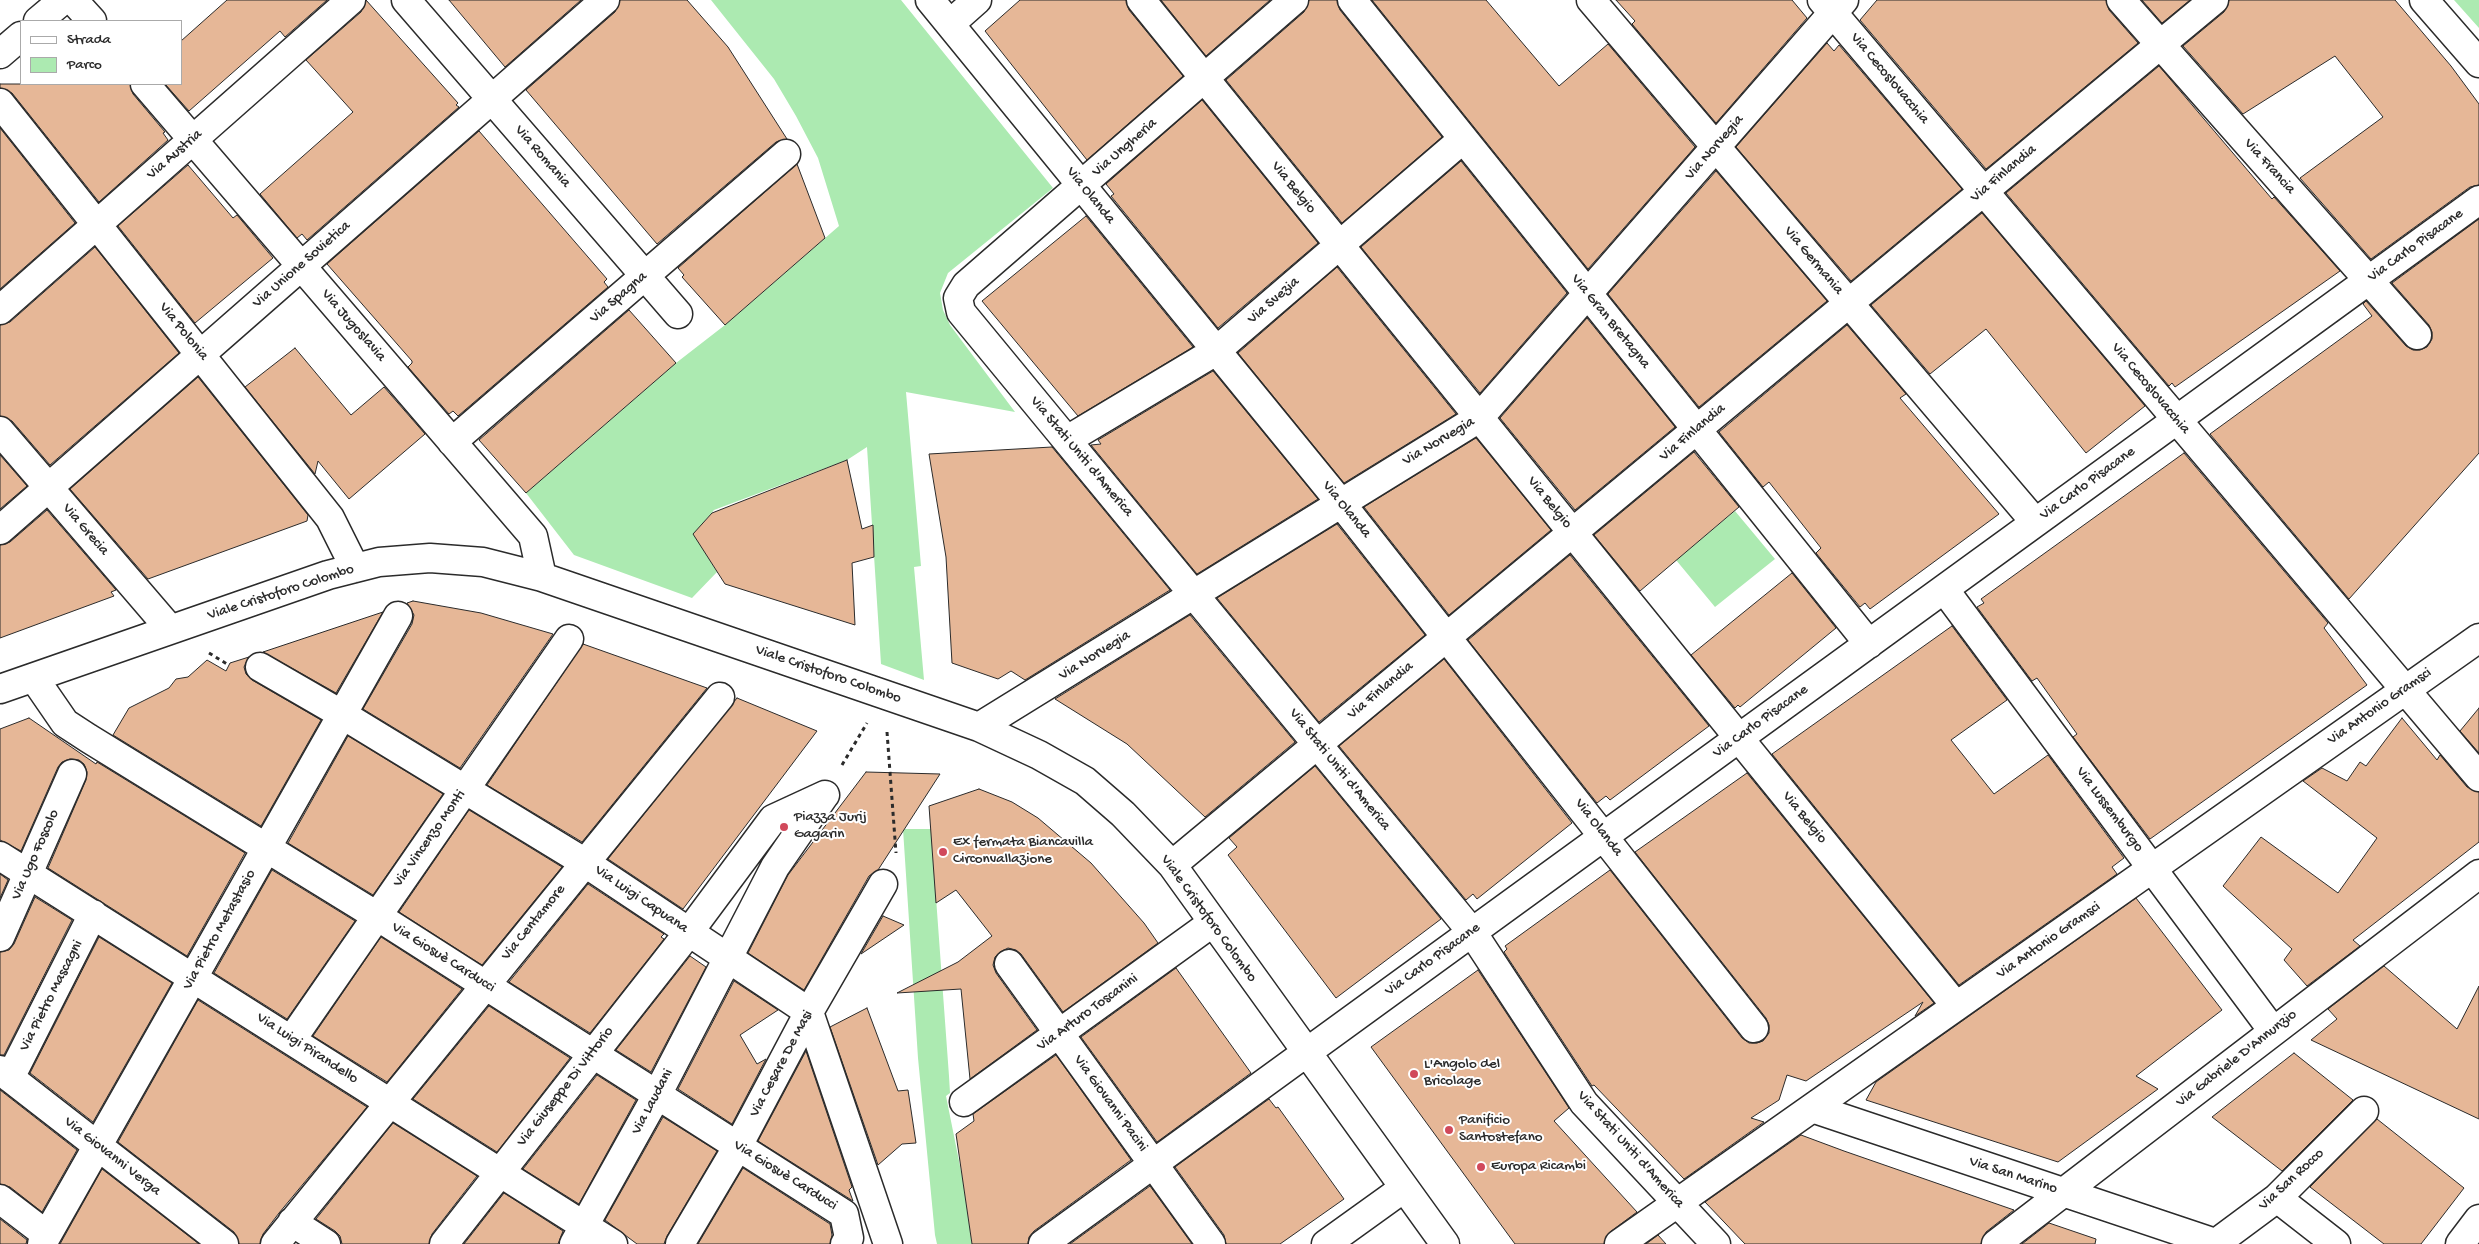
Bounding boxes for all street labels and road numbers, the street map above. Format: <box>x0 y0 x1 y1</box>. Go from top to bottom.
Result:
street label: Via Cecoslovacchia <box>1846 30 1932 128</box>
street label: Via Norvegia <box>1682 112 1748 184</box>
street label: Via Ungheria <box>1089 115 1161 181</box>
street label: Via Romania <box>510 122 574 192</box>
street label: Via Austria <box>143 126 207 184</box>
street label: Via Francia <box>2239 135 2299 199</box>
street label: Via Finlandia <box>1967 141 2041 207</box>
street label: Via Belgio <box>1267 158 1319 218</box>
street label: Via Olanda <box>1061 164 1119 228</box>
street label: Via Carlo Pisacane <box>2365 205 2467 287</box>
street label: Via Unione Sovietica <box>249 218 355 312</box>
street label: Via Germania <box>1779 223 1847 299</box>
street label: Via Spagna <box>587 268 651 328</box>
street label: Via Gran Bretagna <box>1566 271 1654 373</box>
street label: Via Svezia <box>1244 274 1304 328</box>
street label: Via Jugoslavia <box>317 286 389 366</box>
street label: Via Polonia <box>154 299 212 365</box>
street label: Via Cecoslovacchia <box>2107 340 2193 438</box>
street label: Via Stati Uniti d'America <box>1025 393 1137 521</box>
street label: Via Finlandia <box>1656 400 1730 466</box>
street label: Via Norvegia <box>1400 413 1478 471</box>
street label: Via Carlo Pisacane <box>2037 443 2139 525</box>
street label: Via Belgio <box>1523 473 1575 533</box>
street label: Via Olanda <box>1317 478 1375 542</box>
street label: Via Grecia <box>58 500 112 560</box>
street label: Viale Cristoforo Colombo <box>205 561 357 625</box>
street label: Via Norvegia <box>1056 627 1134 685</box>
street label: Viale Cristoforo Colombo <box>753 642 903 708</box>
street label: Via Finlandia <box>1344 658 1418 724</box>
street label: Via Antonio Gramsci <box>2325 664 2435 750</box>
street label: Via Carlo Pisacane <box>1710 681 1812 763</box>
street label: Via Stati Uniti d'America <box>1284 705 1394 835</box>
street label: Via Lussemburgo <box>2071 764 2147 856</box>
street label: Via Vincenzo Monti <box>390 787 470 891</box>
street label: Via Belgio <box>1778 788 1830 848</box>
street label: Via Olanda <box>1570 796 1626 860</box>
street label: Via Ugo Foscolo <box>8 807 64 903</box>
street label: Viale Cristoforo Colombo <box>1156 852 1260 986</box>
street label: Via Luigi Capuana <box>591 862 691 938</box>
street label: Via Pietro Metastasio <box>179 867 261 993</box>
street label: Via Centamore <box>498 881 570 965</box>
street label: Via Antonio Gramsci <box>1994 898 2104 984</box>
street label: Via Giosuè Carducci <box>388 919 498 997</box>
street label: Via Carlo Pisacane <box>1382 919 1484 1001</box>
street label: Via Pietro Mascagni <box>16 938 88 1054</box>
street label: Via Arturo Toscanini <box>1034 970 1142 1056</box>
street label: Via Gabriele D'Annunzio <box>2173 1006 2301 1112</box>
street label: Via Cesare De Masi <box>746 1008 818 1120</box>
street label: Via Luigi Pirandello <box>253 1009 361 1089</box>
street label: Via Giuseppe Di Vittorio <box>514 1023 618 1151</box>
street label: Via Giovanni Pacini <box>1069 1052 1151 1156</box>
street label: Via Laudani <box>628 1066 678 1138</box>
street label: Via Stati Uniti d'America <box>1573 1088 1687 1212</box>
street label: Via Giovanni Verga <box>60 1114 164 1200</box>
street label: Via Giosuè Carducci <box>730 1137 840 1215</box>
street label: Via San Rocco <box>2255 1145 2329 1215</box>
street label: Via San Marino <box>1967 1153 2059 1199</box>

